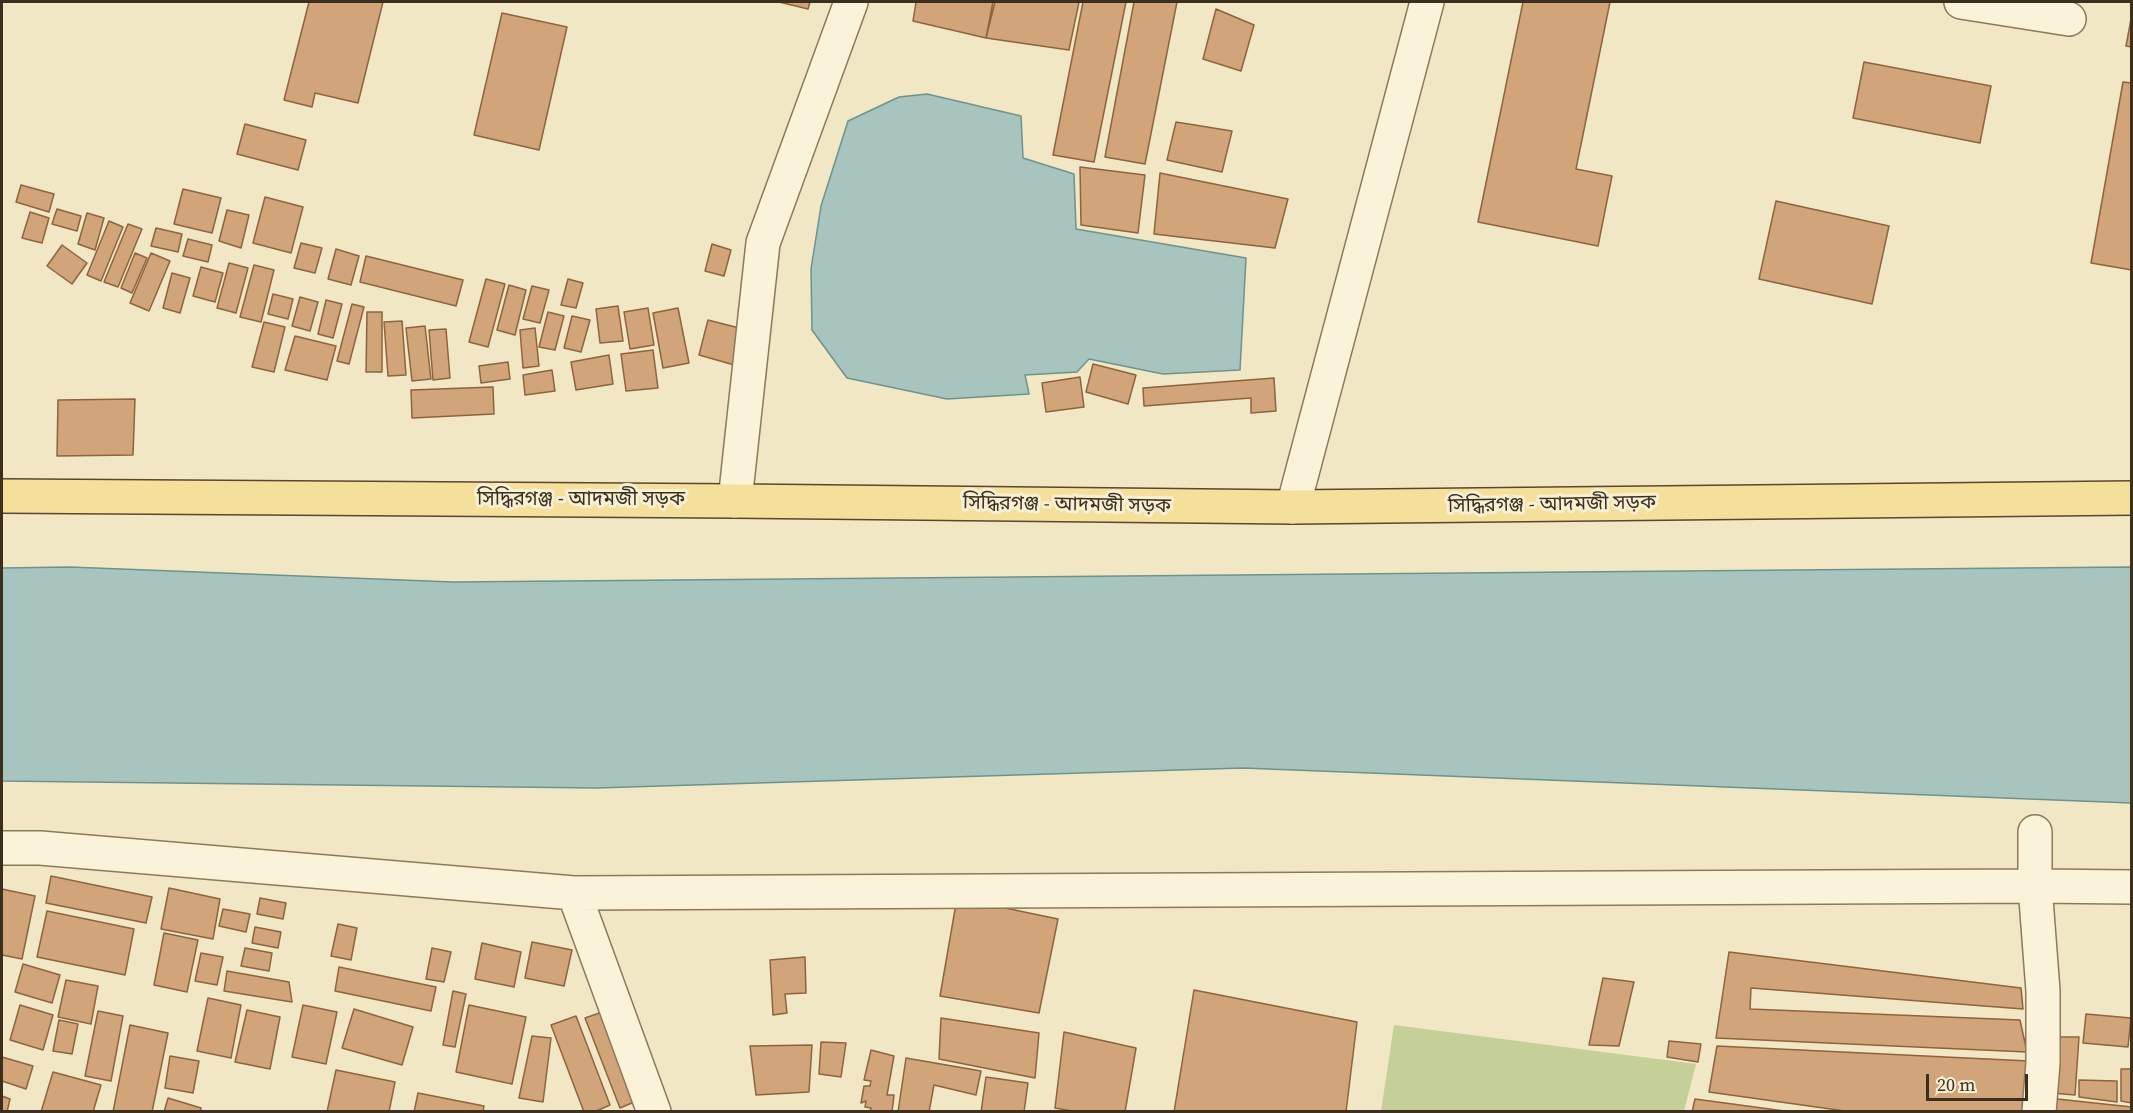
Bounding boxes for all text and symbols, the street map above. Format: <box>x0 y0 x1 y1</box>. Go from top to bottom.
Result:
street label: সিদ্ধিরগঞ্জ - আদমজী সড়ক <box>477 488 685 512</box>
street label: সিদ্ধিরগঞ্জ - আদমজী সড়ক <box>963 491 1171 519</box>
street label: সিদ্ধিরগঞ্জ - আদমজী সড়ক <box>1448 491 1656 519</box>
scale bar <box>1929 1062 2031 1100</box>
text: 20 m <box>1937 1072 1975 1097</box>

